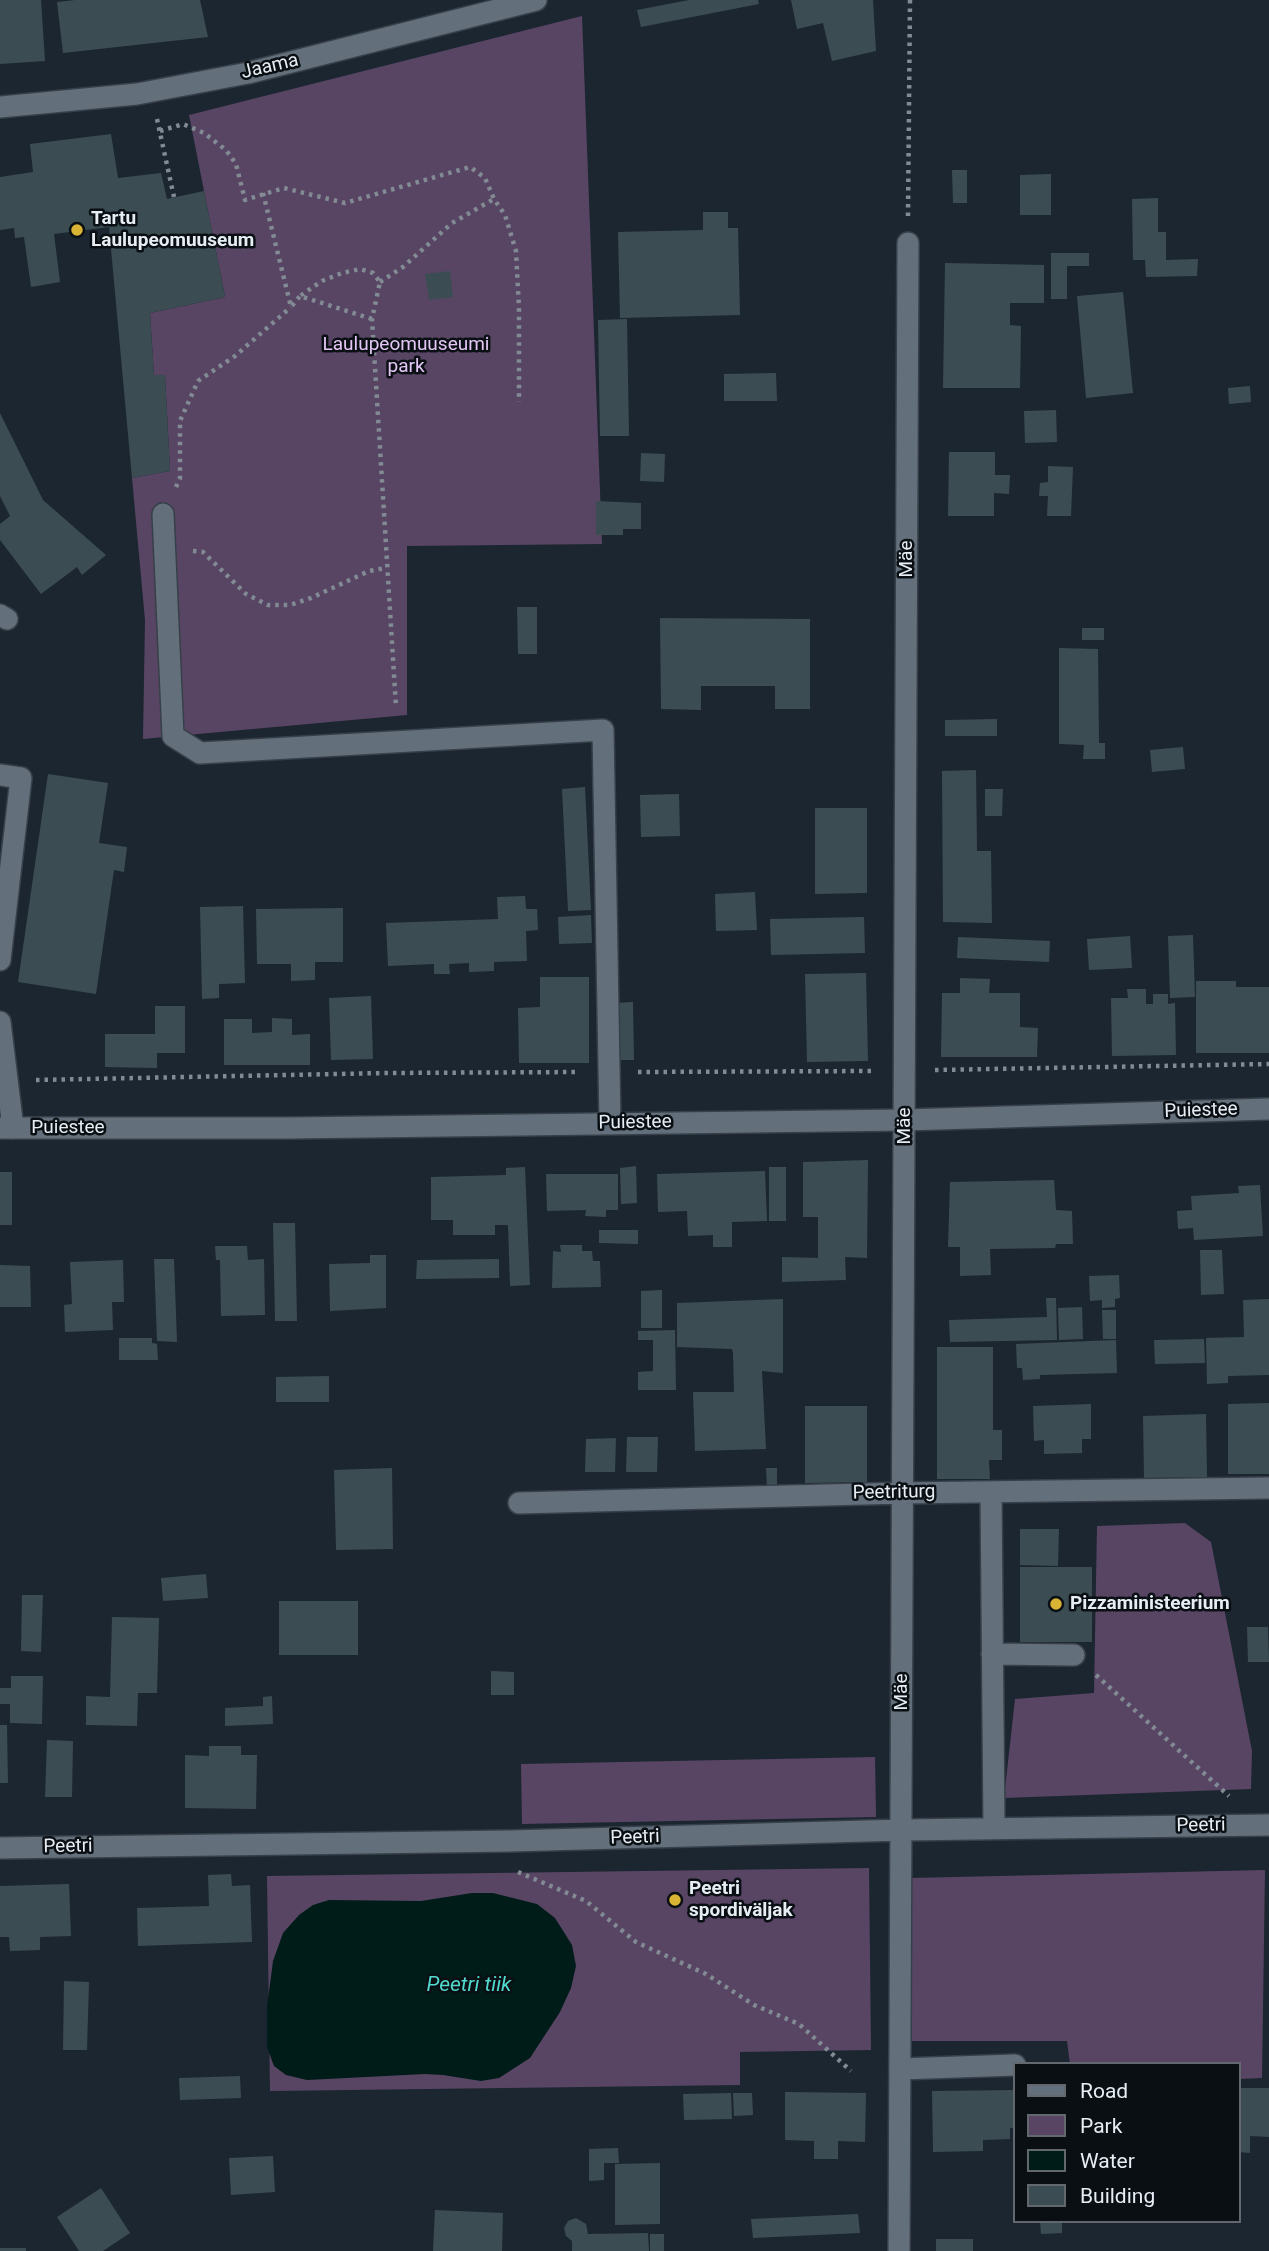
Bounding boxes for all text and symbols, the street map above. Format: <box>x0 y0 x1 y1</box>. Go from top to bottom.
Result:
street label: Jaama <box>239 49 301 85</box>
place label: Tartu Laulupeomuuseum <box>91 208 254 252</box>
marker: Tartu Laulupeomuuseum <box>69 222 85 238</box>
park label: Laulupeomuuseumi park <box>323 334 489 378</box>
street label: Mäe <box>896 541 918 577</box>
street label: Puiestee <box>1164 1098 1238 1124</box>
street label: Mäe <box>894 1108 916 1144</box>
street label: Puiestee <box>598 1111 672 1135</box>
street label: Puiestee <box>31 1117 105 1139</box>
street label: Peetriturg <box>852 1481 936 1505</box>
place label: Pizzaministeerium <box>1070 1593 1230 1615</box>
marker: Pizzaministeerium <box>1048 1596 1064 1612</box>
street label: Mäe <box>891 1674 913 1710</box>
street label: Peetri <box>1176 1814 1226 1838</box>
street label: Peetri <box>610 1826 660 1850</box>
street label: Peetri <box>43 1835 93 1859</box>
place label: Peetri spordiväljak <box>689 1878 793 1922</box>
marker: Peetri spordiväljak <box>667 1892 683 1908</box>
water label: Peetri tiik <box>427 1973 511 1999</box>
legend <box>1014 2062 1241 2223</box>
text: Road <box>1080 2079 1128 2103</box>
text: Park <box>1080 2114 1122 2138</box>
text: Water <box>1080 2149 1135 2173</box>
text: Building <box>1080 2184 1155 2208</box>

